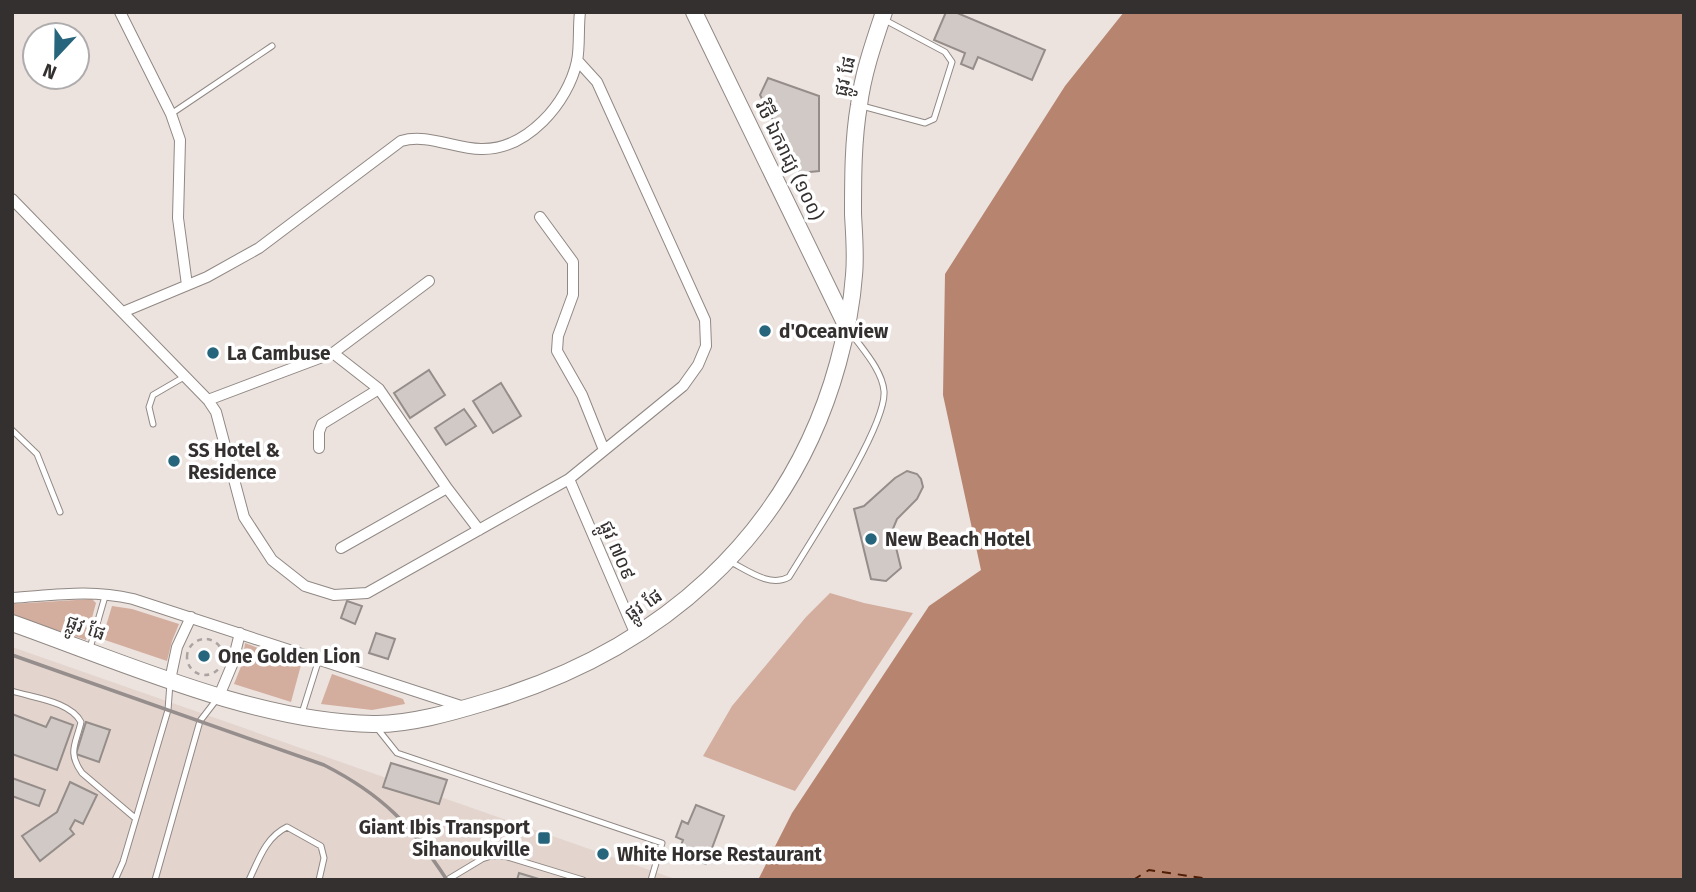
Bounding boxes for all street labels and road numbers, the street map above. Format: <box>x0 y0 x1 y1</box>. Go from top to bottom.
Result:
street label: ផ្លូវ ផែ <box>829 54 866 100</box>
street label: វិថី ឯករាជ្យ (១០០) <box>750 96 828 224</box>
street label: ផ្លូវ ៧០៩ <box>590 517 640 586</box>
street label: ផ្លូវ ផែ <box>620 583 670 630</box>
street label: ផ្លូវ ផែ <box>61 610 109 651</box>

